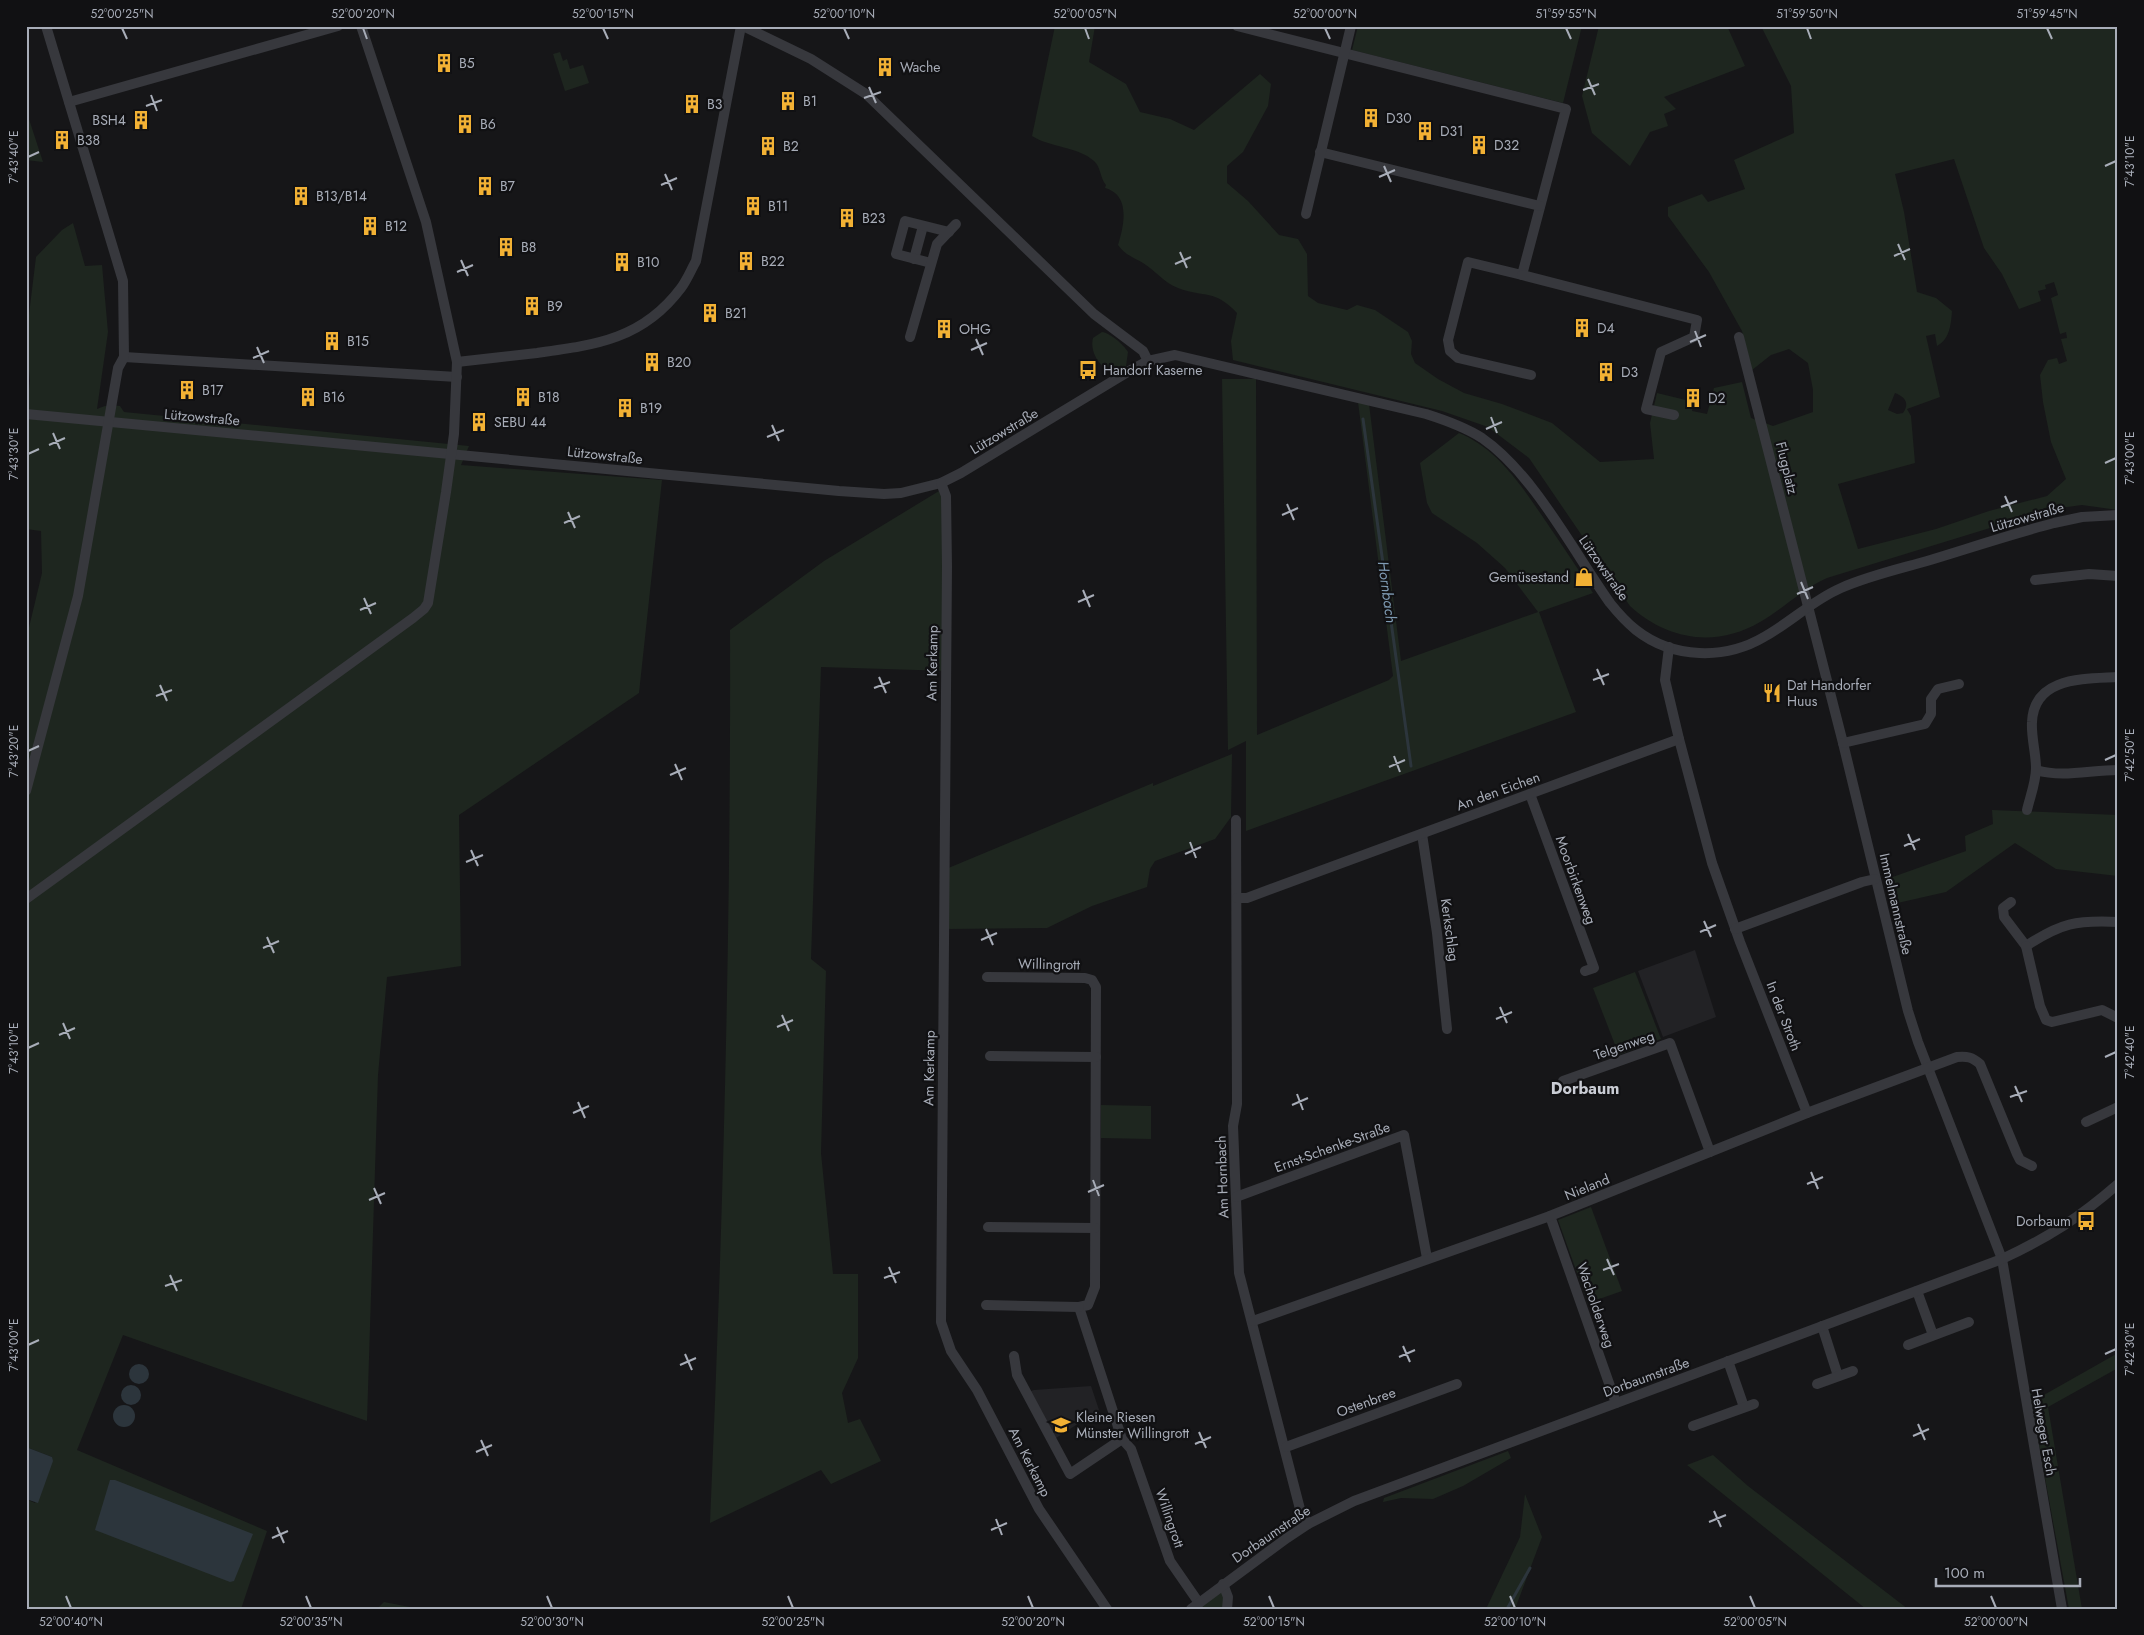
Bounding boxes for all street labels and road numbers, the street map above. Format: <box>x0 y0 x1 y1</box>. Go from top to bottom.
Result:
street label: Lützowstraße <box>966 403 1042 459</box>
street label: Lützowstraße <box>163 404 241 430</box>
street label: Flugplatz <box>1771 440 1803 497</box>
street label: Lützowstraße <box>566 441 644 469</box>
street label: Lützowstraße <box>1988 497 2066 537</box>
street label: Lützowstraße <box>1574 531 1634 605</box>
street label: Am Kerkamp <box>921 625 943 701</box>
street label: An den Eichen <box>1453 767 1543 815</box>
street label: Moorbirkenweg <box>1551 833 1601 927</box>
street label: Immelmannstraße <box>1875 851 1917 957</box>
street label: Kerkschlag <box>1436 897 1464 963</box>
street label: Willingrott <box>1018 953 1081 975</box>
street label: In der Stroth <box>1762 978 1806 1054</box>
street label: Telgenweg <box>1591 1025 1657 1065</box>
street label: Am Kerkamp <box>918 1030 940 1106</box>
street label: Ernst-Schenke-Straße <box>1271 1117 1393 1177</box>
street label: Am Hornbach <box>1211 1135 1233 1219</box>
street label: Nieland <box>1561 1169 1613 1205</box>
street label: Wacholderweg <box>1572 1260 1620 1350</box>
street label: Dorbaumstraße <box>1600 1352 1692 1402</box>
street label: Ostenbree <box>1334 1382 1398 1422</box>
street label: Helweger Esch <box>2026 1387 2062 1477</box>
street label: Am Kerkamp <box>1004 1424 1056 1500</box>
street label: Willingrott <box>1150 1485 1190 1551</box>
street label: Dorbaumstraße <box>1228 1500 1314 1568</box>

